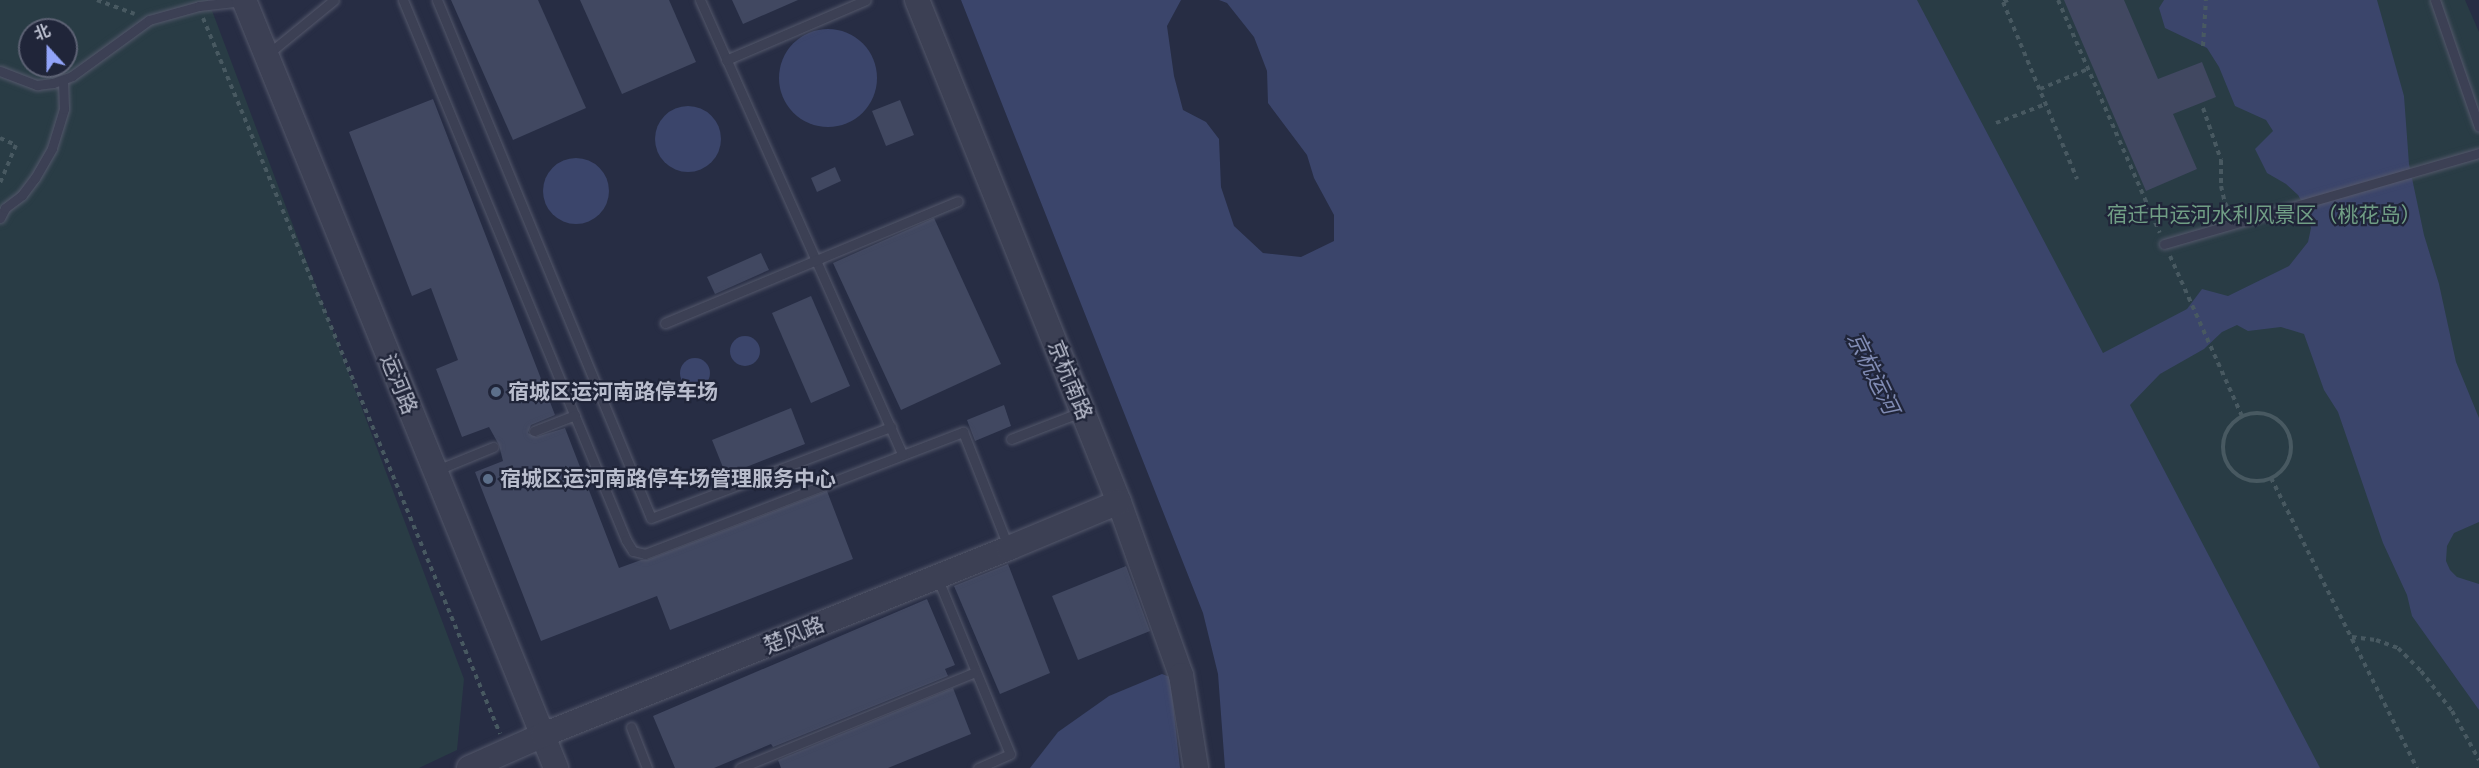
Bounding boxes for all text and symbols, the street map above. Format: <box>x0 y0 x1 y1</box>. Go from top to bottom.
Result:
north arrow <box>18 18 78 78</box>
text: 北 <box>31 21 53 44</box>
park label: 宿迁中运河水利风景区（桃花岛） <box>2107 202 2421 228</box>
water label: 京杭运河 <box>1842 328 1904 418</box>
street label: 京杭南路 <box>1043 336 1097 424</box>
street label: 运河路 <box>376 350 422 418</box>
place label: 宿城区运河南路停车场 <box>508 379 718 405</box>
marker: 宿城区运河南路停车场 <box>489 385 503 399</box>
place label: 宿城区运河南路停车场管理服务中心 <box>500 466 836 492</box>
marker: 宿城区运河南路停车场管理服务中心 <box>481 472 495 486</box>
street label: 楚风路 <box>760 612 828 658</box>

